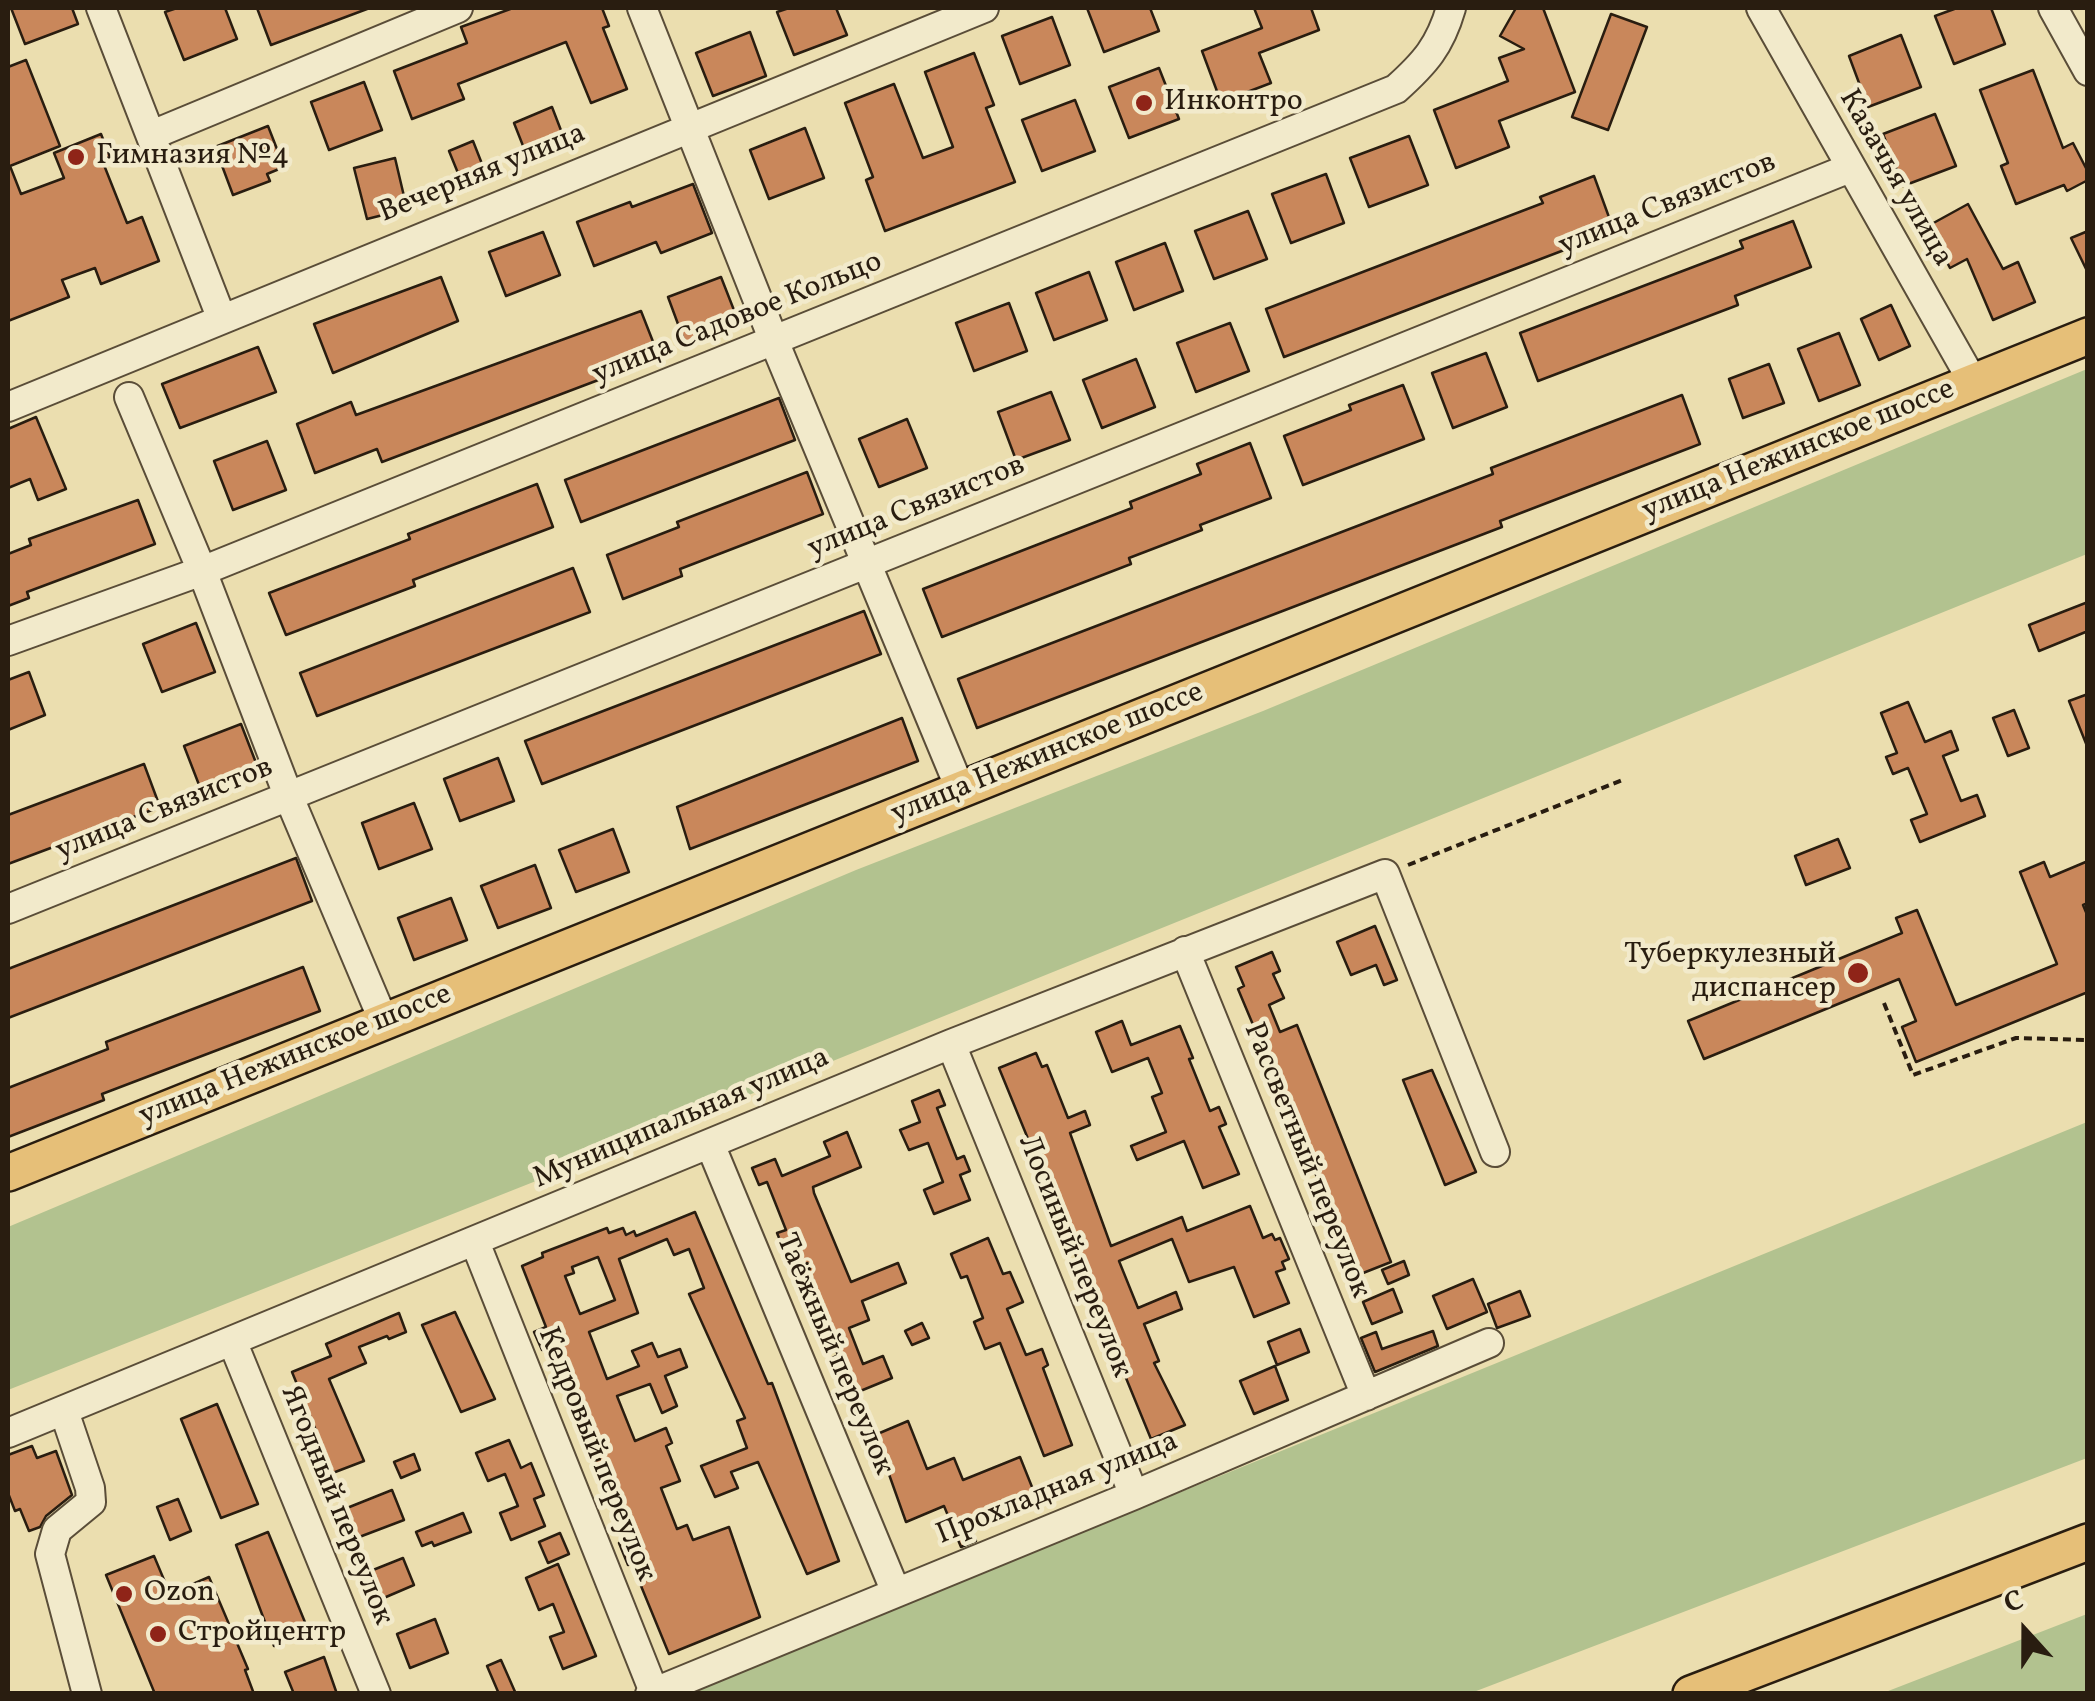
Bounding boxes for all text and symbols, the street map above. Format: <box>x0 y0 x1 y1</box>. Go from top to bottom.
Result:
street label: Казачья улица <box>1829 84 1959 274</box>
place label: Инконтро <box>1164 85 1303 121</box>
marker: Инконтро <box>1133 92 1155 114</box>
street label: Вечерняя улица <box>375 117 591 233</box>
place label: Гимназия №4 <box>96 139 289 175</box>
marker: Гимназия №4 <box>65 146 87 168</box>
street label: улица Связистов <box>1554 146 1782 266</box>
street label: улица Садовое Кольцо <box>588 245 888 395</box>
street label: улица Нежинское шоссе <box>1638 373 1960 531</box>
street label: улица Связистов <box>803 449 1031 569</box>
street label: улица Нежинское шоссе <box>887 676 1209 834</box>
street label: улица Связистов <box>51 751 279 871</box>
place label: Туберкулезный диспансер <box>1624 938 1836 1008</box>
marker: Туберкулезный диспансер <box>1845 960 1871 986</box>
street label: улица Нежинское шоссе <box>135 978 457 1136</box>
street label: Рассветный переулок <box>1233 1018 1377 1304</box>
street label: Муниципальная улица <box>529 1041 835 1199</box>
street label: Лосиный переулок <box>1008 1131 1138 1383</box>
street label: Таёжный переулок <box>766 1229 900 1481</box>
street label: Кедровый переулок <box>528 1323 662 1587</box>
street label: Ягодный переулок <box>271 1381 399 1631</box>
street label: Прохладная улица <box>932 1425 1184 1555</box>
place label: Ozon <box>144 1576 215 1612</box>
north arrow <box>1975 1581 2075 1681</box>
text: С <box>1999 1581 2029 1624</box>
marker: Ozon <box>113 1583 135 1605</box>
place label: Стройцентр <box>178 1616 346 1652</box>
marker: Стройцентр <box>147 1623 169 1645</box>

